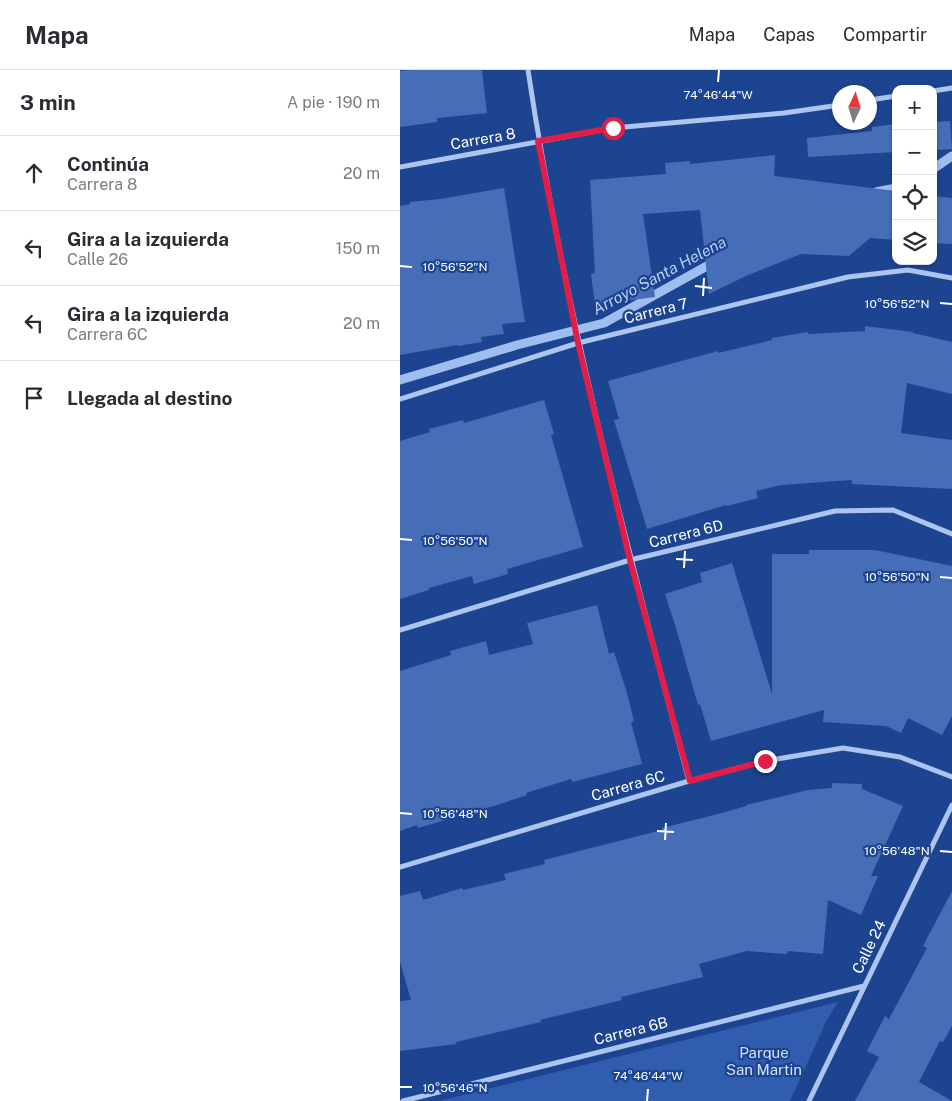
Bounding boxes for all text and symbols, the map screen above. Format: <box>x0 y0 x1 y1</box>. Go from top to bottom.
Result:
text: Mapa <box>25 21 89 49</box>
text: Mapa <box>689 24 735 45</box>
text: Capas <box>763 24 815 45</box>
text: Compartir <box>843 24 927 45</box>
north arrow <box>832 85 877 130</box>
map controls <box>892 85 937 265</box>
button: + <box>892 85 937 130</box>
text: 74°46'44"W <box>683 88 753 102</box>
text: 3 min <box>20 90 76 115</box>
text: A pie · 190 m <box>287 93 380 112</box>
route start <box>602 117 625 140</box>
street label: Carrera 8 <box>449 124 517 153</box>
button: − <box>892 130 937 175</box>
text: Continúa <box>67 153 149 175</box>
icon: ahead <box>20 159 48 187</box>
text: 20 m <box>343 164 380 183</box>
text: Carrera 8 <box>67 175 137 194</box>
button: locate <box>892 175 937 220</box>
button: layers <box>892 220 937 265</box>
text: Gira a la izquierda <box>67 228 229 250</box>
water label: Arroyo Santa Helena <box>589 232 729 319</box>
icon: left <box>20 234 48 262</box>
text: 150 m <box>336 239 380 258</box>
text: Calle 26 <box>67 250 128 269</box>
text: 10°56'52"N <box>423 260 487 274</box>
street label: Carrera 7 <box>622 294 690 327</box>
text: 10°56'52"N <box>865 297 929 311</box>
text: Gira a la izquierda <box>67 303 229 325</box>
icon: left <box>20 309 48 337</box>
text: 20 m <box>343 314 380 333</box>
text: Carrera 6C <box>67 325 148 344</box>
icon: arrive <box>20 384 48 412</box>
text: Llegada al destino <box>67 387 232 409</box>
street label: Carrera 6D <box>647 516 725 551</box>
text: 10°56'50"N <box>422 534 488 548</box>
text: 10°56'50"N <box>864 570 930 584</box>
route end <box>754 750 777 773</box>
street label: Carrera 6C <box>589 767 667 804</box>
text: 10°56'48"N <box>422 807 488 821</box>
text: 10°56'48"N <box>864 844 930 858</box>
street label: Calle 24 <box>848 917 889 976</box>
street label: Carrera 6B <box>592 1013 670 1048</box>
park label: Parque San Martin <box>726 1044 802 1078</box>
text: 74°46'44"W <box>613 1069 683 1083</box>
text: 10°56'46"N <box>422 1081 488 1095</box>

